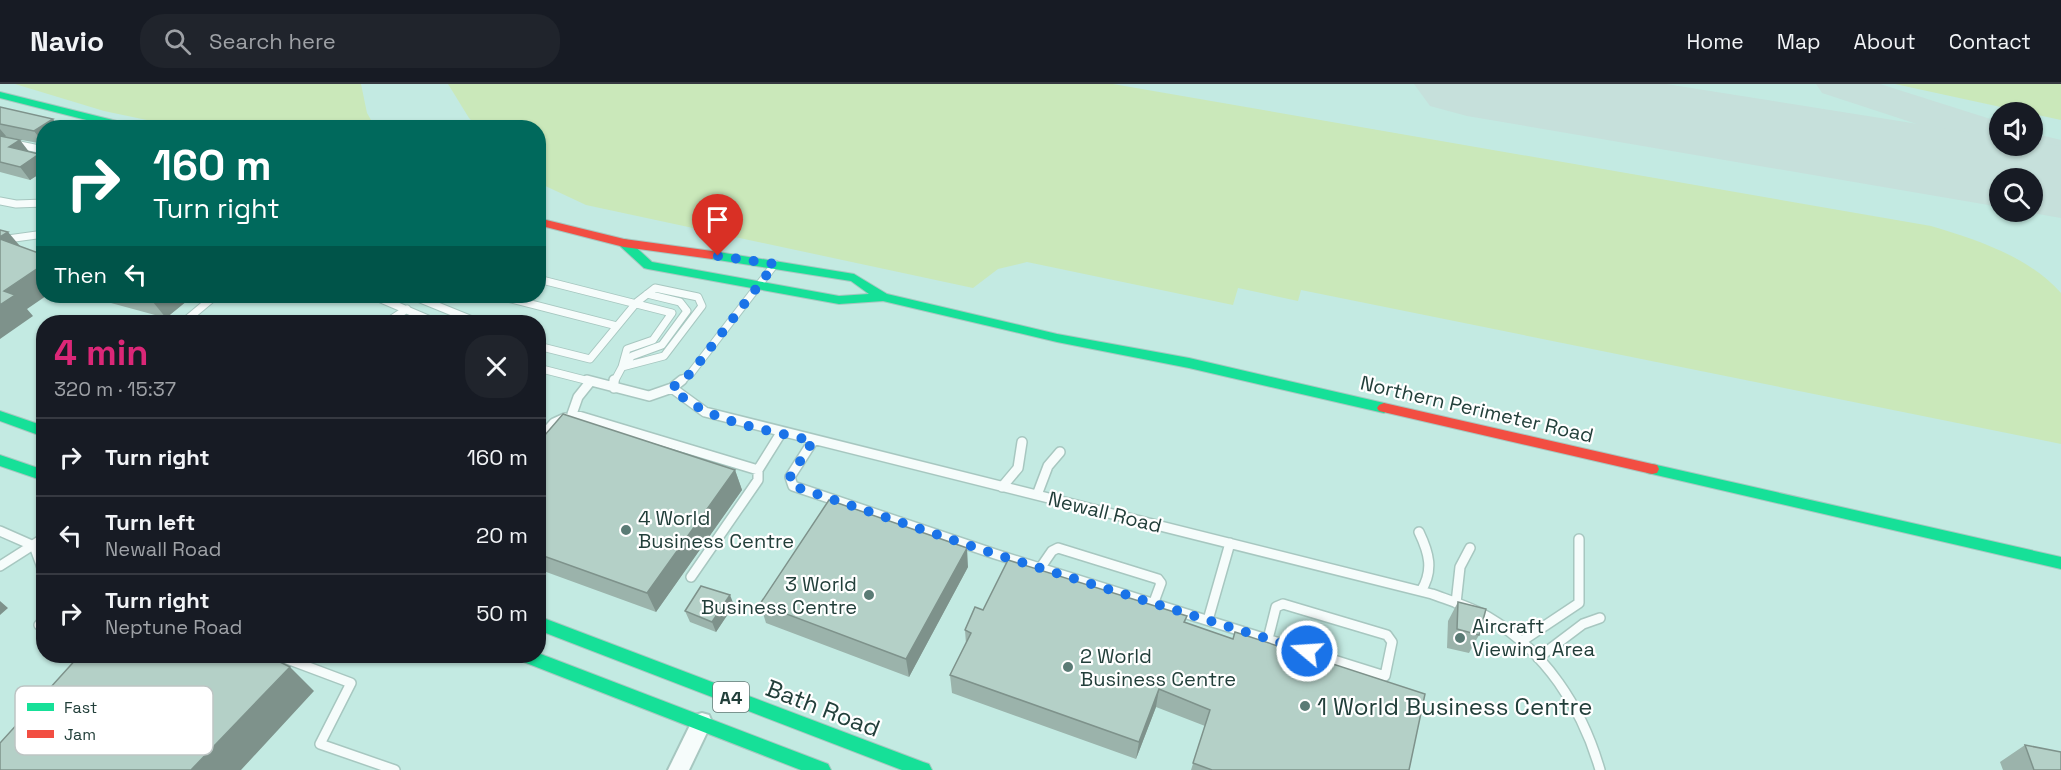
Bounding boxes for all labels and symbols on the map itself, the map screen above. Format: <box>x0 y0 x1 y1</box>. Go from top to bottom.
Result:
pin <box>692 194 743 256</box>
street label: Northern Perimeter Road <box>1358 370 1596 448</box>
street label: Newall Road <box>1045 485 1165 539</box>
place label: 4 World Business Centre <box>638 505 794 554</box>
marker: 4 World Business Centre <box>619 523 633 537</box>
place label: 3 World Business Centre <box>701 571 857 620</box>
marker: 3 World Business Centre <box>862 588 876 602</box>
place label: Aircraft Viewing Area <box>1472 613 1595 662</box>
position arrow <box>1275 619 1339 683</box>
marker: Aircraft Viewing Area <box>1453 631 1467 645</box>
place label: 2 World Business Centre <box>1080 643 1236 692</box>
marker: 2 World Business Centre <box>1061 660 1075 674</box>
street label: Bath Road <box>762 672 884 744</box>
road number: A4 <box>713 682 749 712</box>
legend <box>15 686 213 755</box>
place label: 1 World Business Centre <box>1317 691 1592 722</box>
text: Fast <box>64 697 97 718</box>
marker: 1 World Business Centre <box>1298 699 1312 713</box>
text: Jam <box>64 724 96 745</box>

